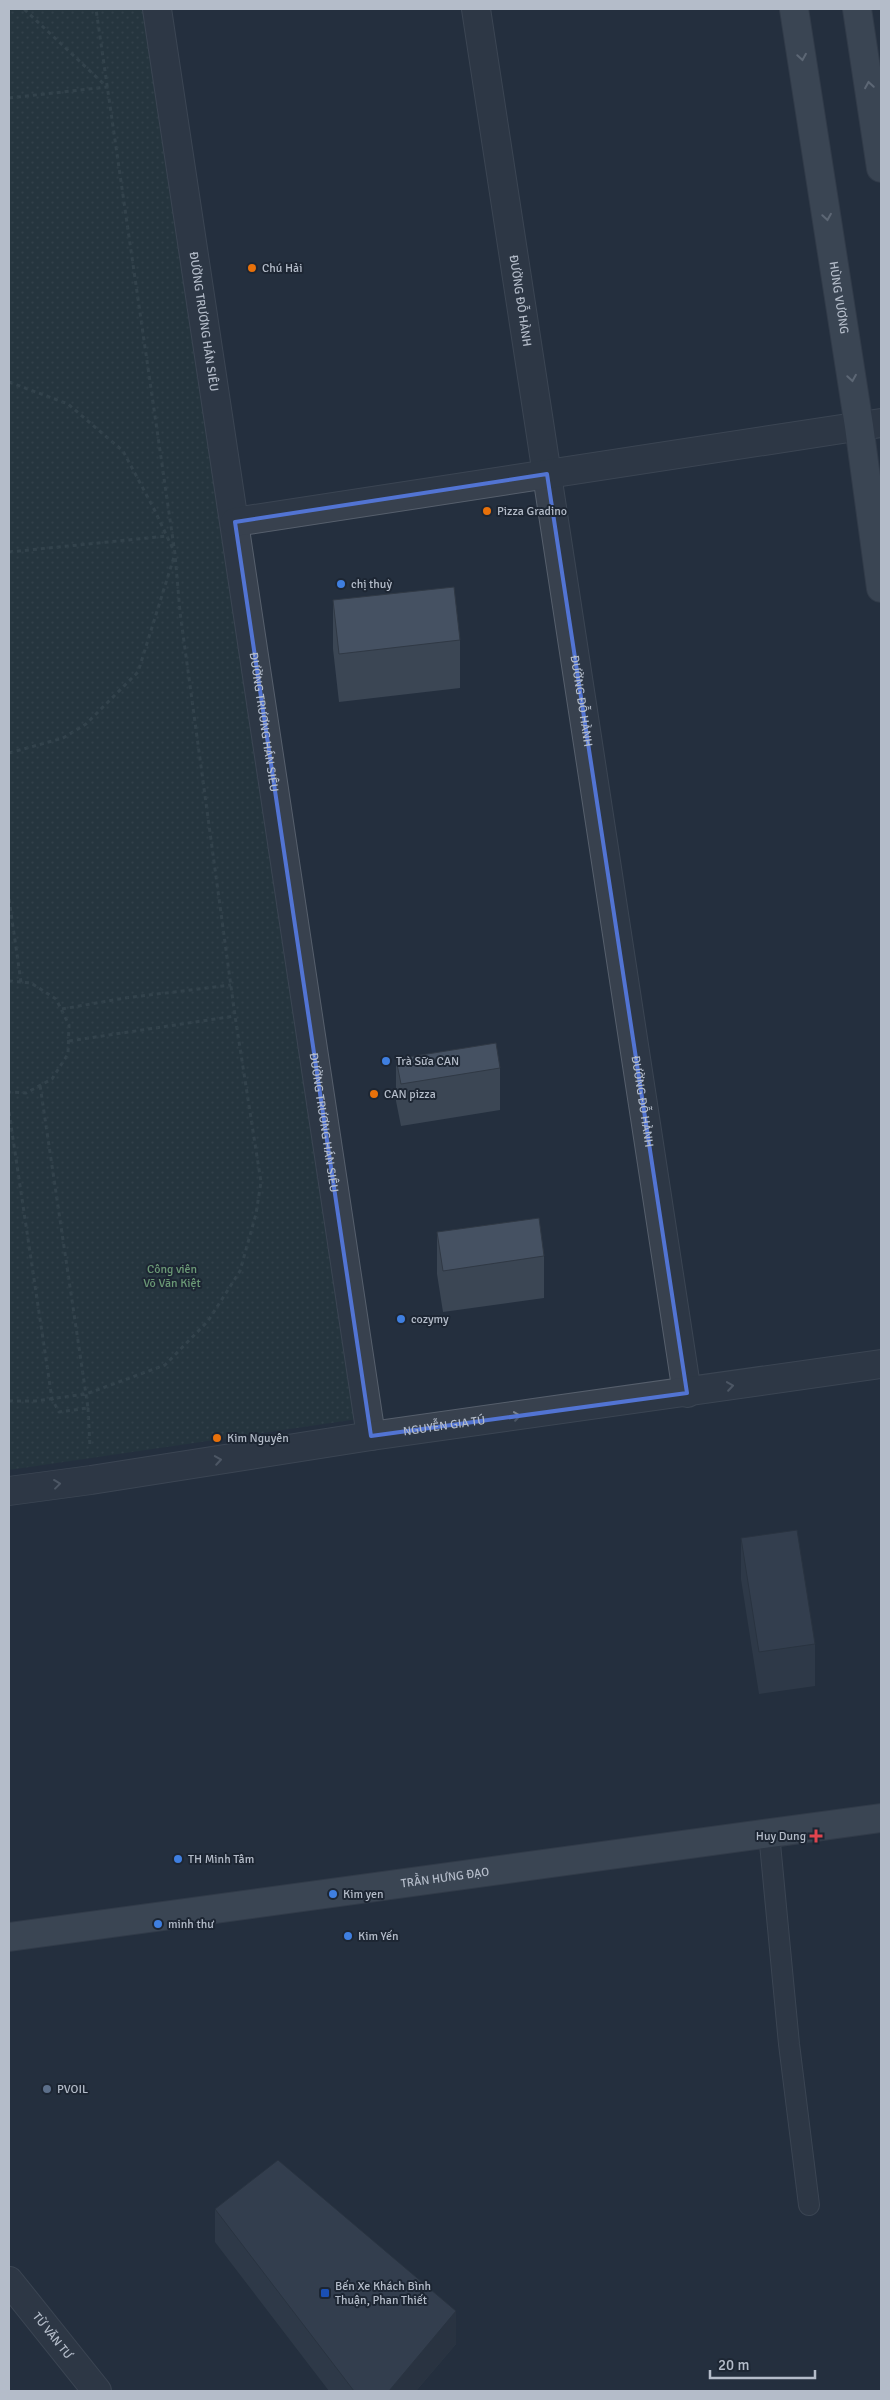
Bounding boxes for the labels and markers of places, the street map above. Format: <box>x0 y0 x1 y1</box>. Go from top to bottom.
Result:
place label: Chú Hải <box>262 261 302 276</box>
marker: Chú Hải <box>246 262 258 274</box>
place label: Pizza Gradino <box>497 504 567 519</box>
marker: Pizza Gradino <box>481 505 493 517</box>
place label: chị thuỳ <box>351 577 392 592</box>
marker: chị thuỳ <box>335 578 347 590</box>
place label: Trà Sữa CAN <box>396 1054 459 1069</box>
marker: Trà Sữa CAN <box>380 1055 392 1067</box>
place label: CAN pizza <box>384 1087 436 1102</box>
marker: CAN pizza <box>368 1088 380 1100</box>
place label: cozymy <box>411 1312 449 1327</box>
marker: cozymy <box>395 1313 407 1325</box>
place label: Kim Nguyên <box>227 1431 289 1446</box>
marker: Kim Nguyên <box>211 1432 223 1444</box>
place label: Huy Dung <box>756 1829 806 1844</box>
marker: Huy Dung <box>810 1830 822 1842</box>
place label: TH Minh Tâm <box>188 1852 254 1867</box>
marker: TH Minh Tâm <box>172 1853 184 1865</box>
place label: Kim yen <box>343 1887 384 1902</box>
marker: Kim yen <box>327 1888 339 1900</box>
place label: minh thư <box>168 1917 214 1932</box>
marker: minh thư <box>152 1918 164 1930</box>
place label: Kim Yến <box>358 1929 399 1944</box>
marker: Kim Yến <box>342 1930 354 1942</box>
place label: PVOIL <box>57 2082 88 2097</box>
marker: PVOIL <box>41 2083 53 2095</box>
place label: Bến Xe Khách Bình Thuận, Phan Thiết <box>335 2279 431 2308</box>
marker: Bến Xe Khách Bình Thuận, Phan Thiết <box>319 2287 331 2299</box>

